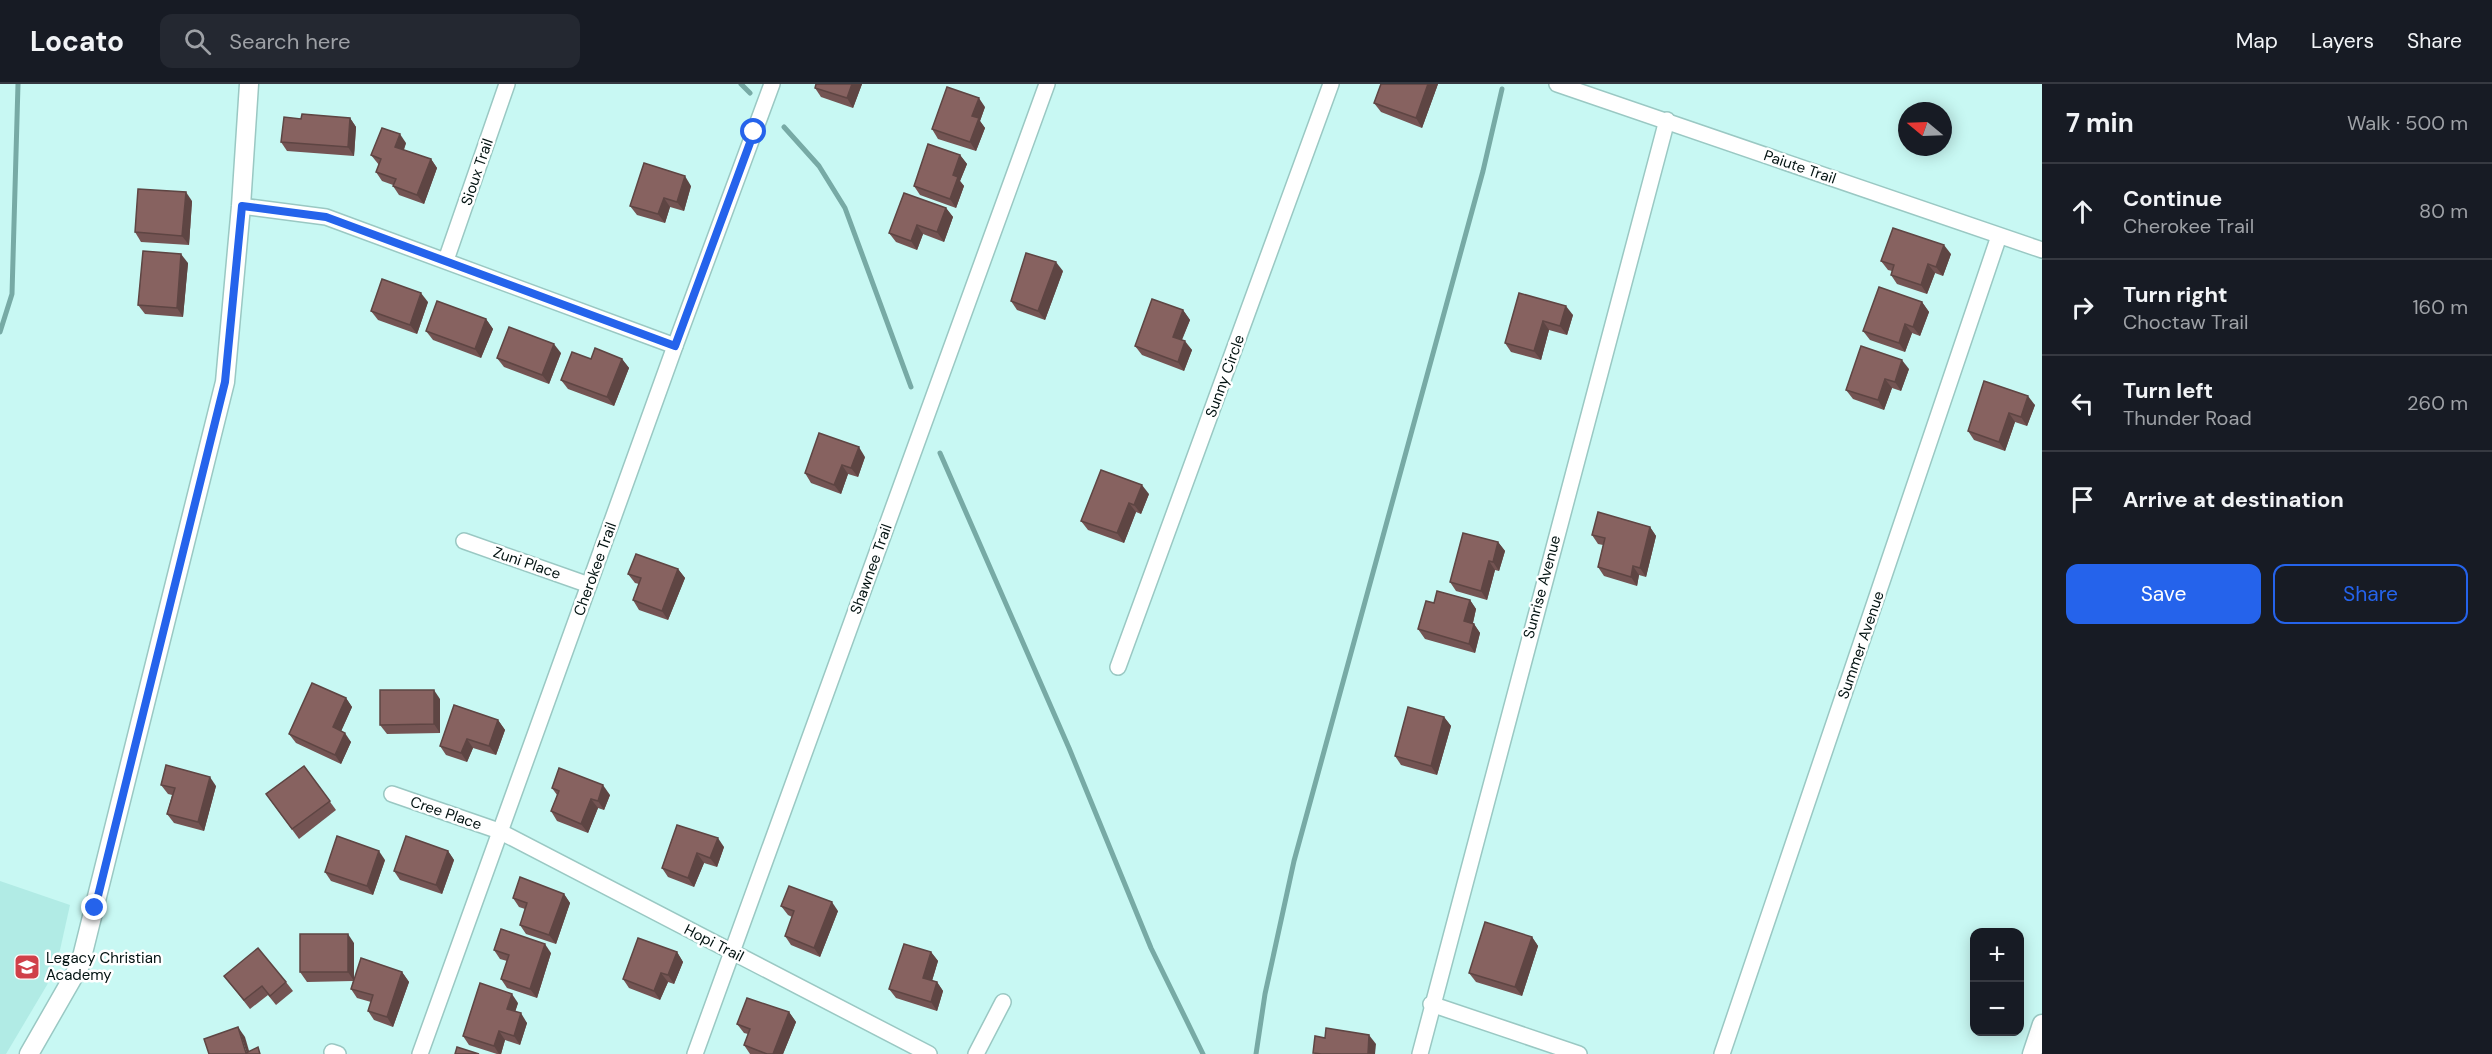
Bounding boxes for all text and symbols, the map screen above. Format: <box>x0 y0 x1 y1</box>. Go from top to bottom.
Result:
search box <box>160 14 580 68</box>
text: Locato <box>30 23 124 60</box>
icon: search <box>181 25 214 58</box>
text: Search here <box>229 27 351 56</box>
text: Map <box>2236 27 2278 55</box>
text: Layers <box>2311 27 2374 55</box>
text: Share <box>2407 27 2462 55</box>
north arrow <box>1898 102 1952 156</box>
text: 7 min <box>2066 106 2134 140</box>
text: Walk · 500 m <box>2347 110 2468 136</box>
route start <box>740 118 766 144</box>
street label: Sioux Trail <box>456 136 498 208</box>
street label: Paiute Trail <box>1761 145 1839 189</box>
text: Continue <box>2123 184 2222 213</box>
icon: ahead <box>2066 195 2099 228</box>
text: 80 m <box>2419 198 2468 224</box>
text: Cherokee Trail <box>2123 213 2254 239</box>
text: Turn right <box>2123 280 2228 309</box>
icon: right <box>2066 291 2099 324</box>
text: 160 m <box>2412 294 2468 320</box>
text: Choctaw Trail <box>2123 309 2249 335</box>
street label: Sunny Circle <box>1201 332 1249 420</box>
text: Turn left <box>2123 376 2213 405</box>
icon: left <box>2066 387 2099 420</box>
text: 260 m <box>2407 390 2468 416</box>
text: Thunder Road <box>2123 405 2252 431</box>
icon: arrive <box>2066 483 2099 516</box>
text: Arrive at destination <box>2123 485 2344 514</box>
street label: Cherokee Trail <box>569 519 621 619</box>
street label: Shawnee Trail <box>845 521 897 617</box>
street label: Sunrise Avenue <box>1519 533 1565 641</box>
street label: Zuni Place <box>491 542 563 584</box>
button: Save <box>2066 564 2261 624</box>
button: Share <box>2273 564 2468 624</box>
street label: Summer Avenue <box>1833 588 1889 702</box>
street label: Cree Place <box>408 791 484 835</box>
route end <box>81 894 107 920</box>
street label: Hopi Trail <box>681 919 747 967</box>
map controls <box>1970 928 2024 1036</box>
button: + <box>1970 928 2024 982</box>
place label: Legacy Christian Academy <box>46 948 162 985</box>
school or university icon: Legacy Christian Academy <box>12 952 42 982</box>
button: − <box>1970 982 2024 1036</box>

